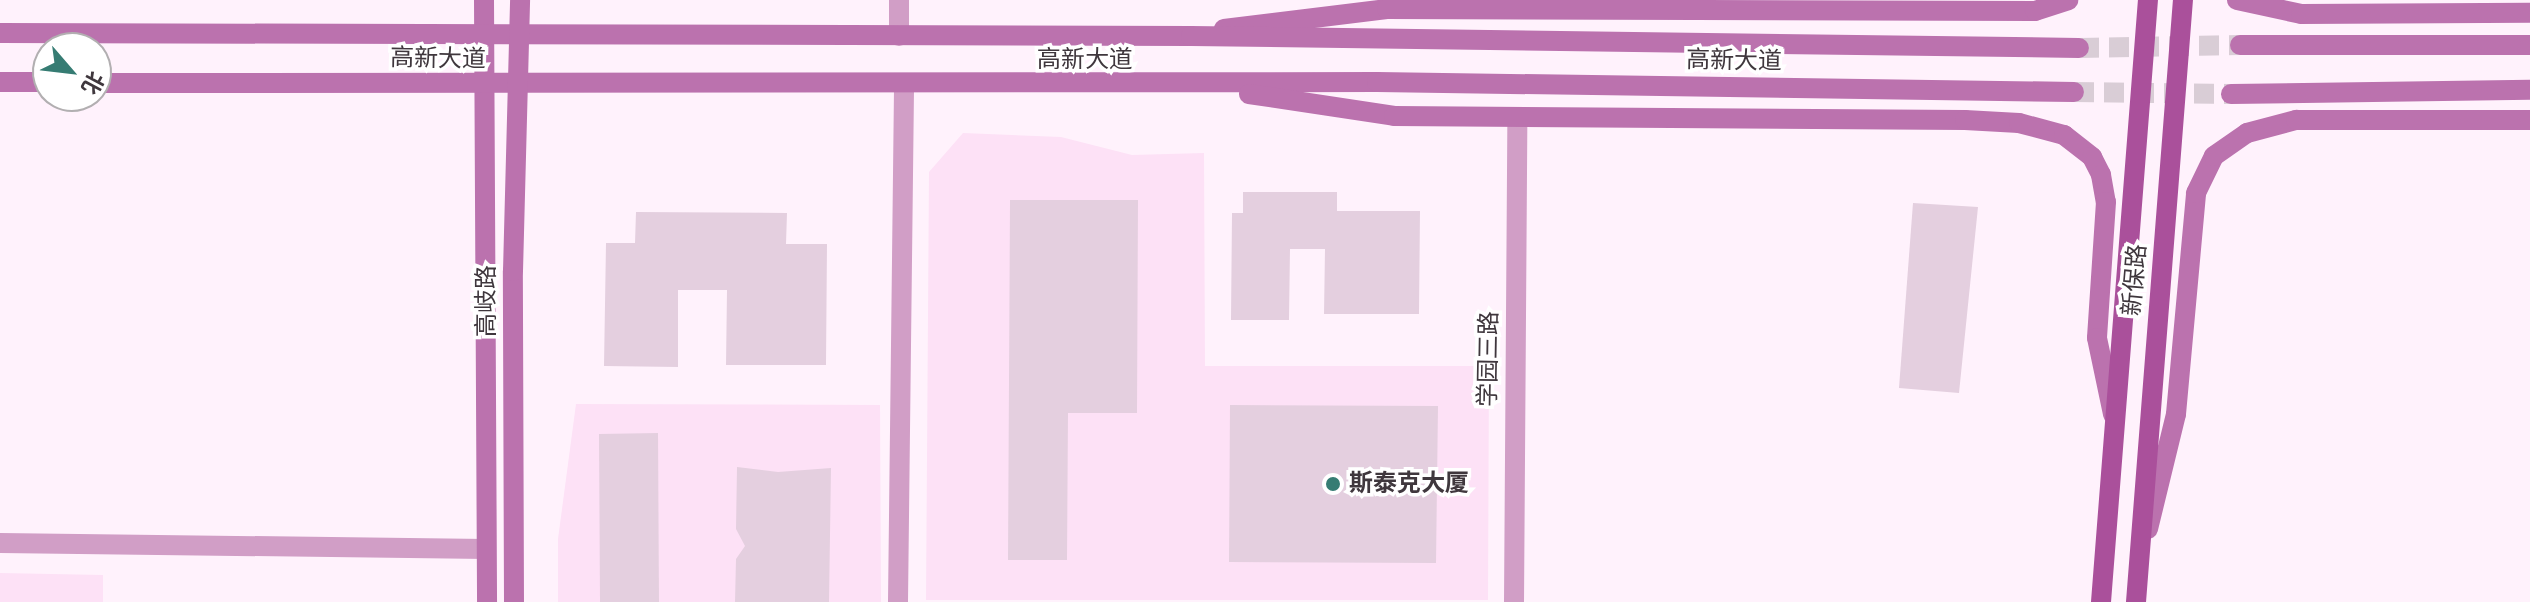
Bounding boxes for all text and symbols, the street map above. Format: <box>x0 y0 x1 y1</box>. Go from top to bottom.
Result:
north arrow <box>32 32 112 112</box>
street label: 高新大道 <box>390 44 486 74</box>
street label: 高新大道 <box>1037 46 1133 74</box>
street label: 高新大道 <box>1686 46 1782 76</box>
text: 北 <box>75 66 109 99</box>
street label: 新保路 <box>2118 243 2152 317</box>
street label: 高岐路 <box>473 265 501 337</box>
street label: 学园三路 <box>1474 311 1504 407</box>
place label: 斯泰克大厦 <box>1349 470 1469 498</box>
marker: 斯泰克大厦 <box>1324 475 1342 493</box>

